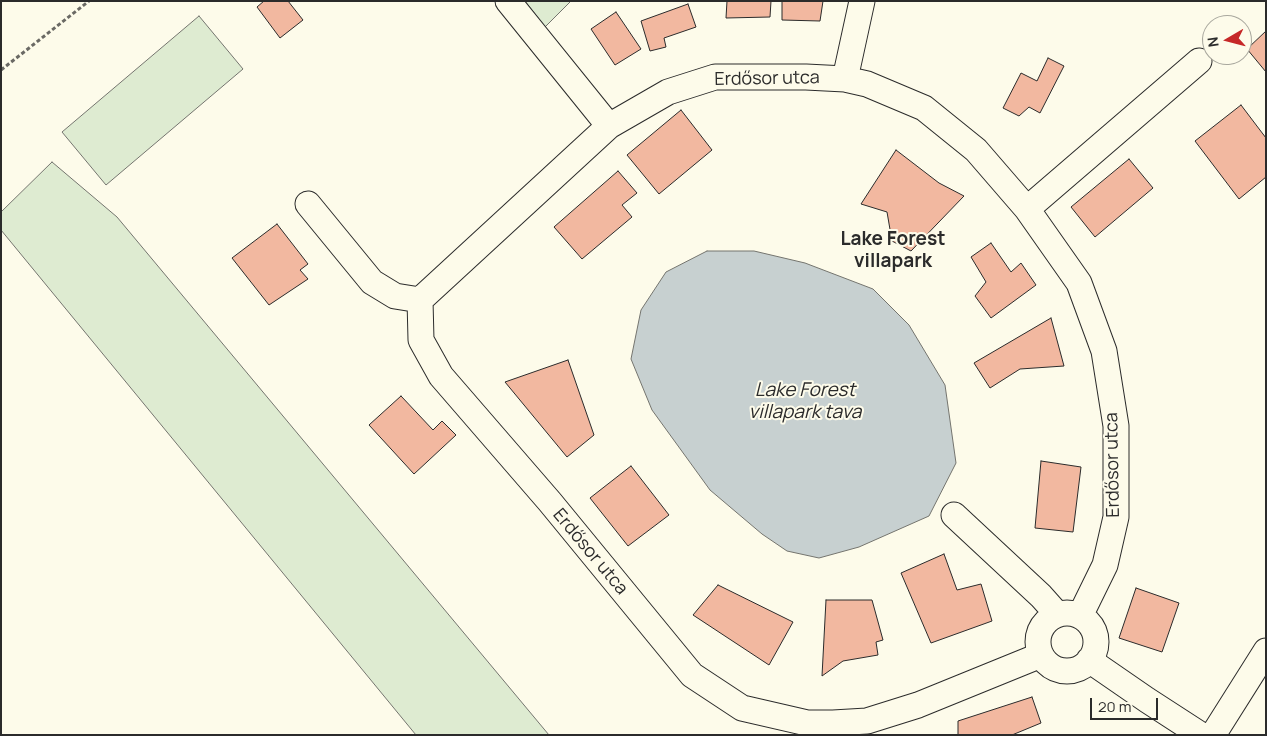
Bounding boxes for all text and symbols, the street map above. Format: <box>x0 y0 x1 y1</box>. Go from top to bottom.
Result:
north arrow <box>1202 15 1252 65</box>
text: N <box>1203 36 1223 48</box>
street label: Erdősor utca <box>714 67 820 91</box>
district label: Lake Forest villapark <box>840 229 946 273</box>
water label: Lake Forest villapark tava <box>749 380 861 424</box>
street label: Erdősor utca <box>1101 412 1125 518</box>
street label: Erdősor utca <box>548 505 632 599</box>
scale bar <box>1092 688 1160 720</box>
text: 20 m <box>1098 696 1131 717</box>

